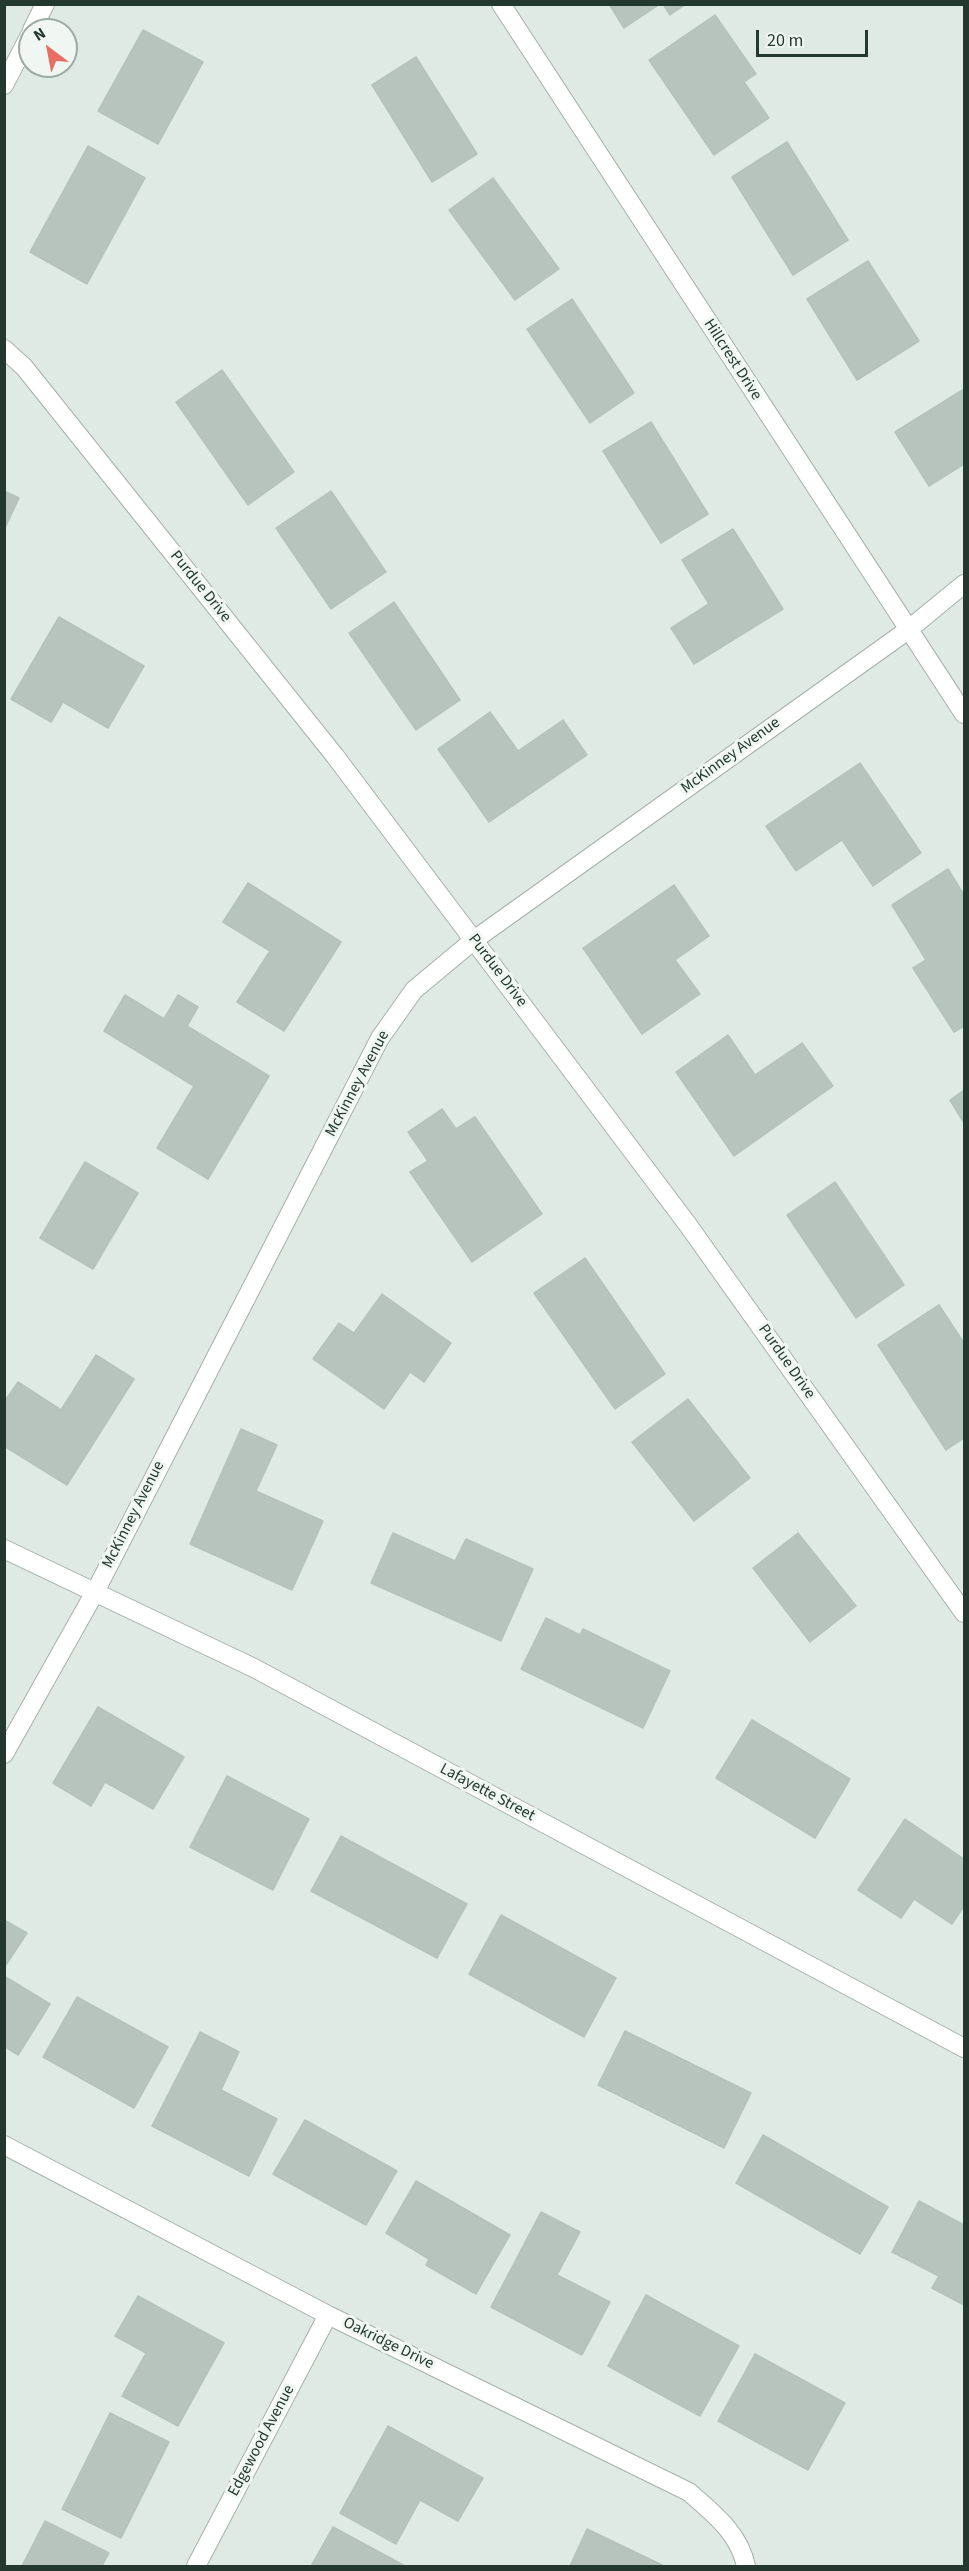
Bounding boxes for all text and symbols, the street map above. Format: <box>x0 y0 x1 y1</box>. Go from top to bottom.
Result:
north arrow <box>18 18 78 78</box>
scale bar <box>759 18 872 56</box>
text: N <box>29 22 50 47</box>
text: 20 m <box>767 28 803 53</box>
street label: Hillcrest Drive <box>699 316 765 404</box>
street label: Purdue Drive <box>165 547 235 627</box>
street label: McKinney Avenue <box>678 714 784 798</box>
street label: Purdue Drive <box>463 931 531 1011</box>
street label: McKinney Avenue <box>322 1028 394 1140</box>
street label: Purdue Drive <box>753 1321 819 1403</box>
street label: McKinney Avenue <box>99 1458 169 1572</box>
street label: Lafayette Street <box>436 1760 538 1826</box>
street label: Oakridge Drive <box>339 2314 437 2374</box>
street label: Edgewood Avenue <box>225 2382 299 2500</box>

